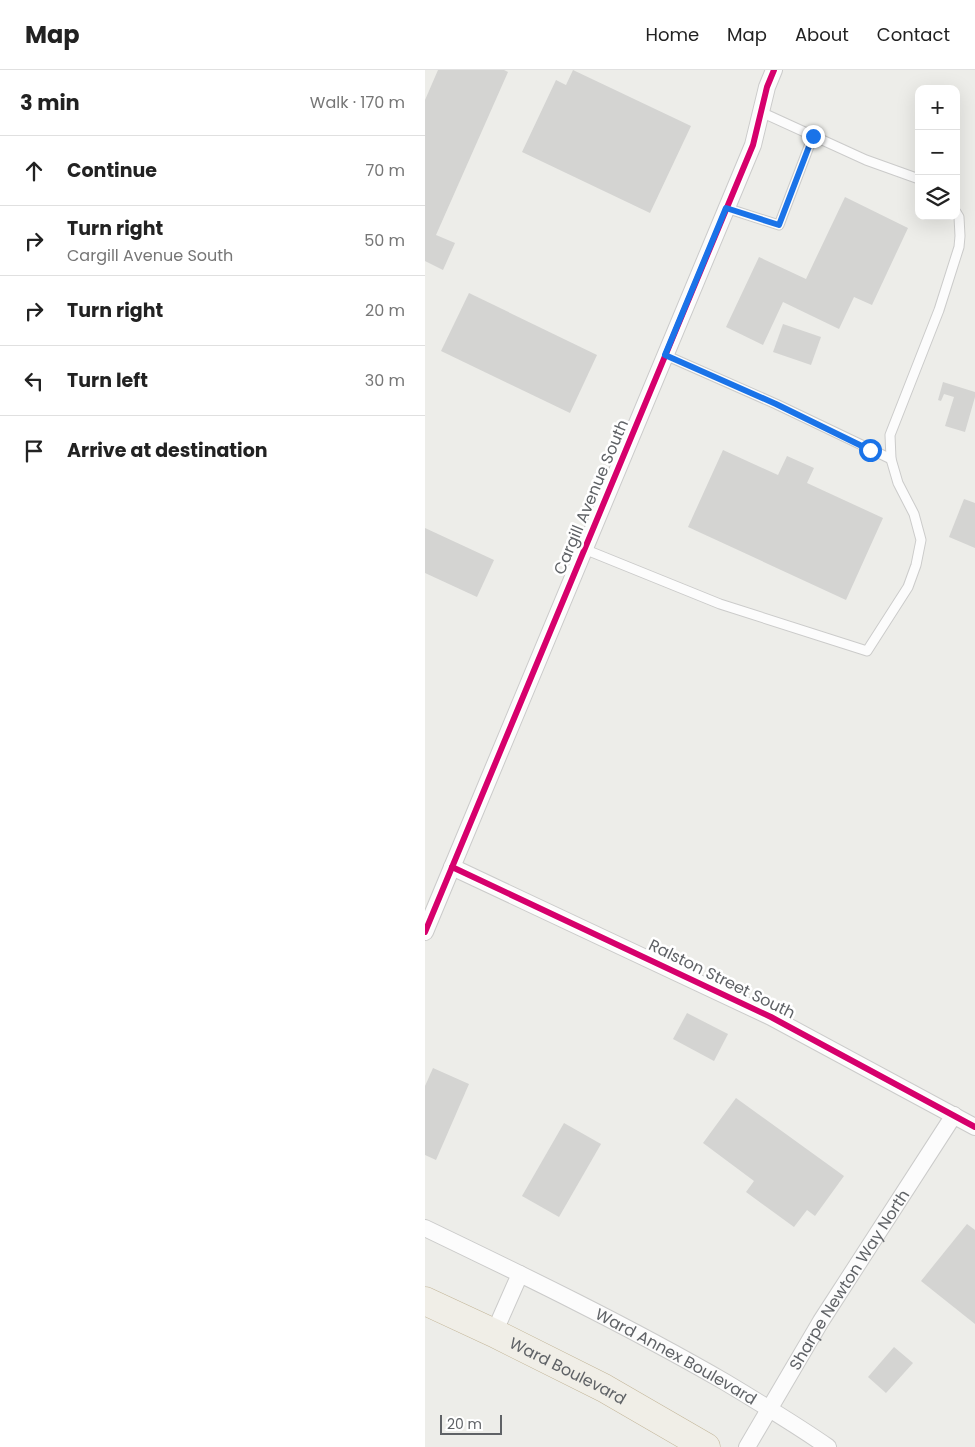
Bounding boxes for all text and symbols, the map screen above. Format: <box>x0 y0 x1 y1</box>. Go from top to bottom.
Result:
text: Map <box>25 18 80 51</box>
text: Home <box>645 22 699 47</box>
text: Map <box>727 22 767 47</box>
text: About <box>795 22 849 47</box>
text: Contact <box>877 22 950 47</box>
map controls <box>915 85 960 220</box>
button: + <box>915 85 960 130</box>
text: 3 min <box>20 88 80 117</box>
text: Walk · 170 m <box>310 91 405 114</box>
route end <box>802 125 825 148</box>
button: − <box>915 130 960 175</box>
icon: ahead <box>20 157 48 185</box>
text: Continue <box>67 157 157 184</box>
text: 70 m <box>365 159 405 182</box>
button: layers <box>915 175 960 220</box>
text: Turn right <box>67 215 163 242</box>
icon: right <box>20 227 48 255</box>
text: 50 m <box>364 229 405 252</box>
text: Cargill Avenue South <box>67 244 233 267</box>
icon: right <box>20 297 48 325</box>
text: Turn right <box>67 297 163 324</box>
text: 20 m <box>365 299 405 322</box>
icon: left <box>20 367 48 395</box>
text: Turn left <box>67 367 148 394</box>
text: 30 m <box>365 369 405 392</box>
street label: Cargill Avenue South <box>548 416 634 578</box>
icon: arrive <box>20 437 48 465</box>
text: Arrive at destination <box>67 437 268 464</box>
route start <box>859 439 882 462</box>
street label: Ralston Street South <box>645 933 799 1025</box>
street label: Sharpe Newton Way North <box>783 1185 915 1374</box>
street label: Ward Annex Boulevard <box>591 1302 761 1410</box>
street label: Ward Boulevard <box>506 1331 631 1410</box>
scale bar <box>440 1412 503 1435</box>
text: 20 m <box>447 1414 482 1434</box>

